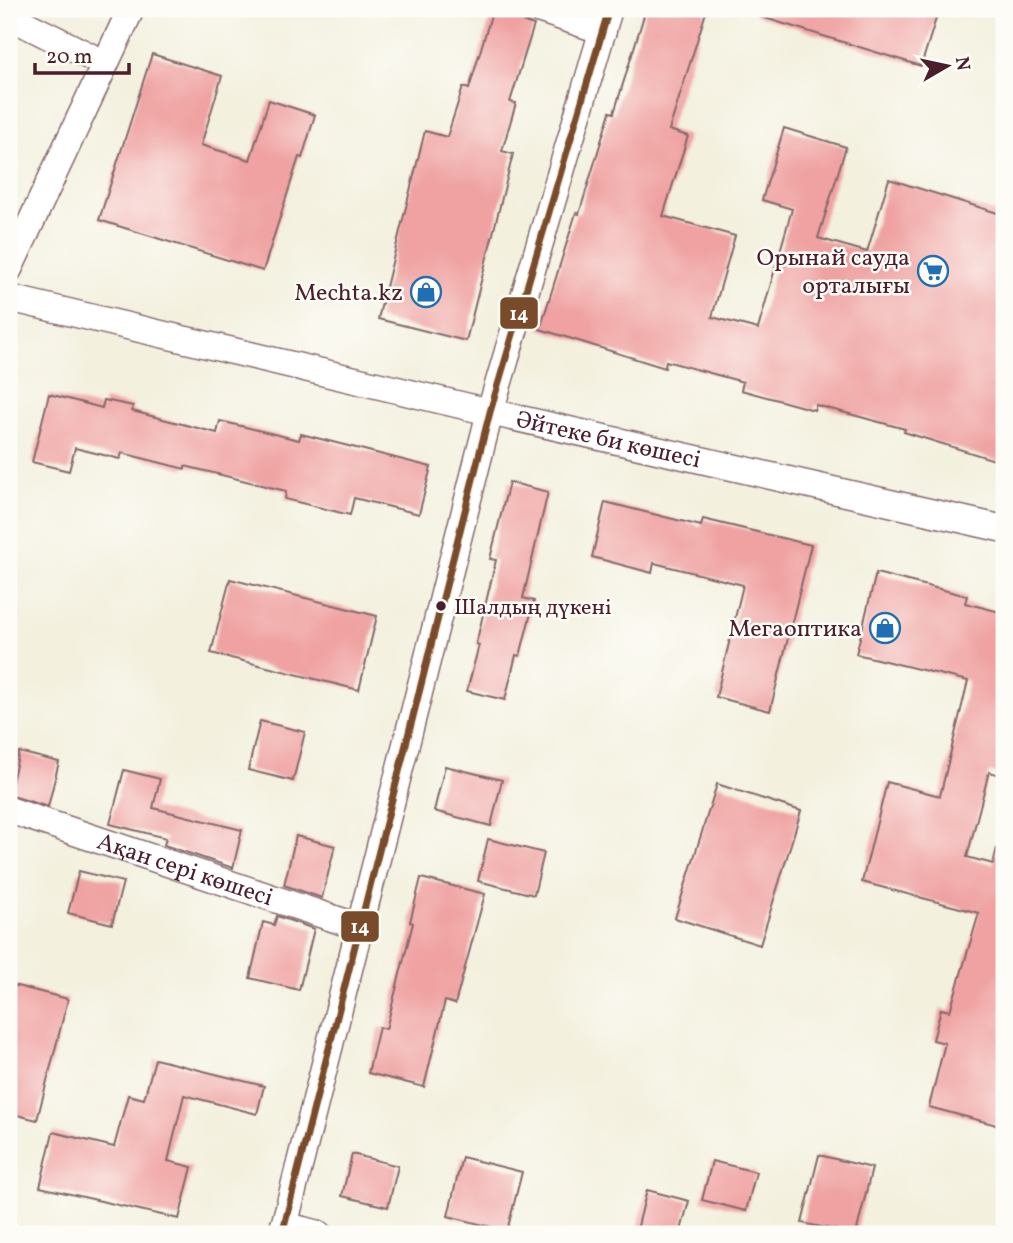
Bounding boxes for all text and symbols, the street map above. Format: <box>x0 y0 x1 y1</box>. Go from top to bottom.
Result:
scale bar <box>35 32 130 76</box>
north arrow <box>912 32 982 102</box>
text: 20 m <box>46 43 92 72</box>
text: N <box>948 55 976 73</box>
place label: Орынай сауда орталығы <box>756 242 910 304</box>
supermarket icon: Орынай сауда орталығы <box>916 254 950 288</box>
shop icon: Mechta.kz <box>409 275 443 309</box>
place label: Mechta.kz <box>294 277 403 311</box>
line badge: 14 <box>499 296 539 330</box>
text: 14 <box>509 302 529 328</box>
street label: Әйтеке би көшесі <box>513 403 704 478</box>
place label: Шалдың дүкені <box>454 593 612 624</box>
marker: Шалдың дүкені <box>434 599 448 613</box>
shop icon: Мегаоптика <box>868 611 902 645</box>
place label: Мегаоптика <box>728 613 862 647</box>
street label: Ақан сері көшесі <box>92 826 277 916</box>
line badge: 14 <box>340 910 380 943</box>
text: 14 <box>350 915 370 941</box>

